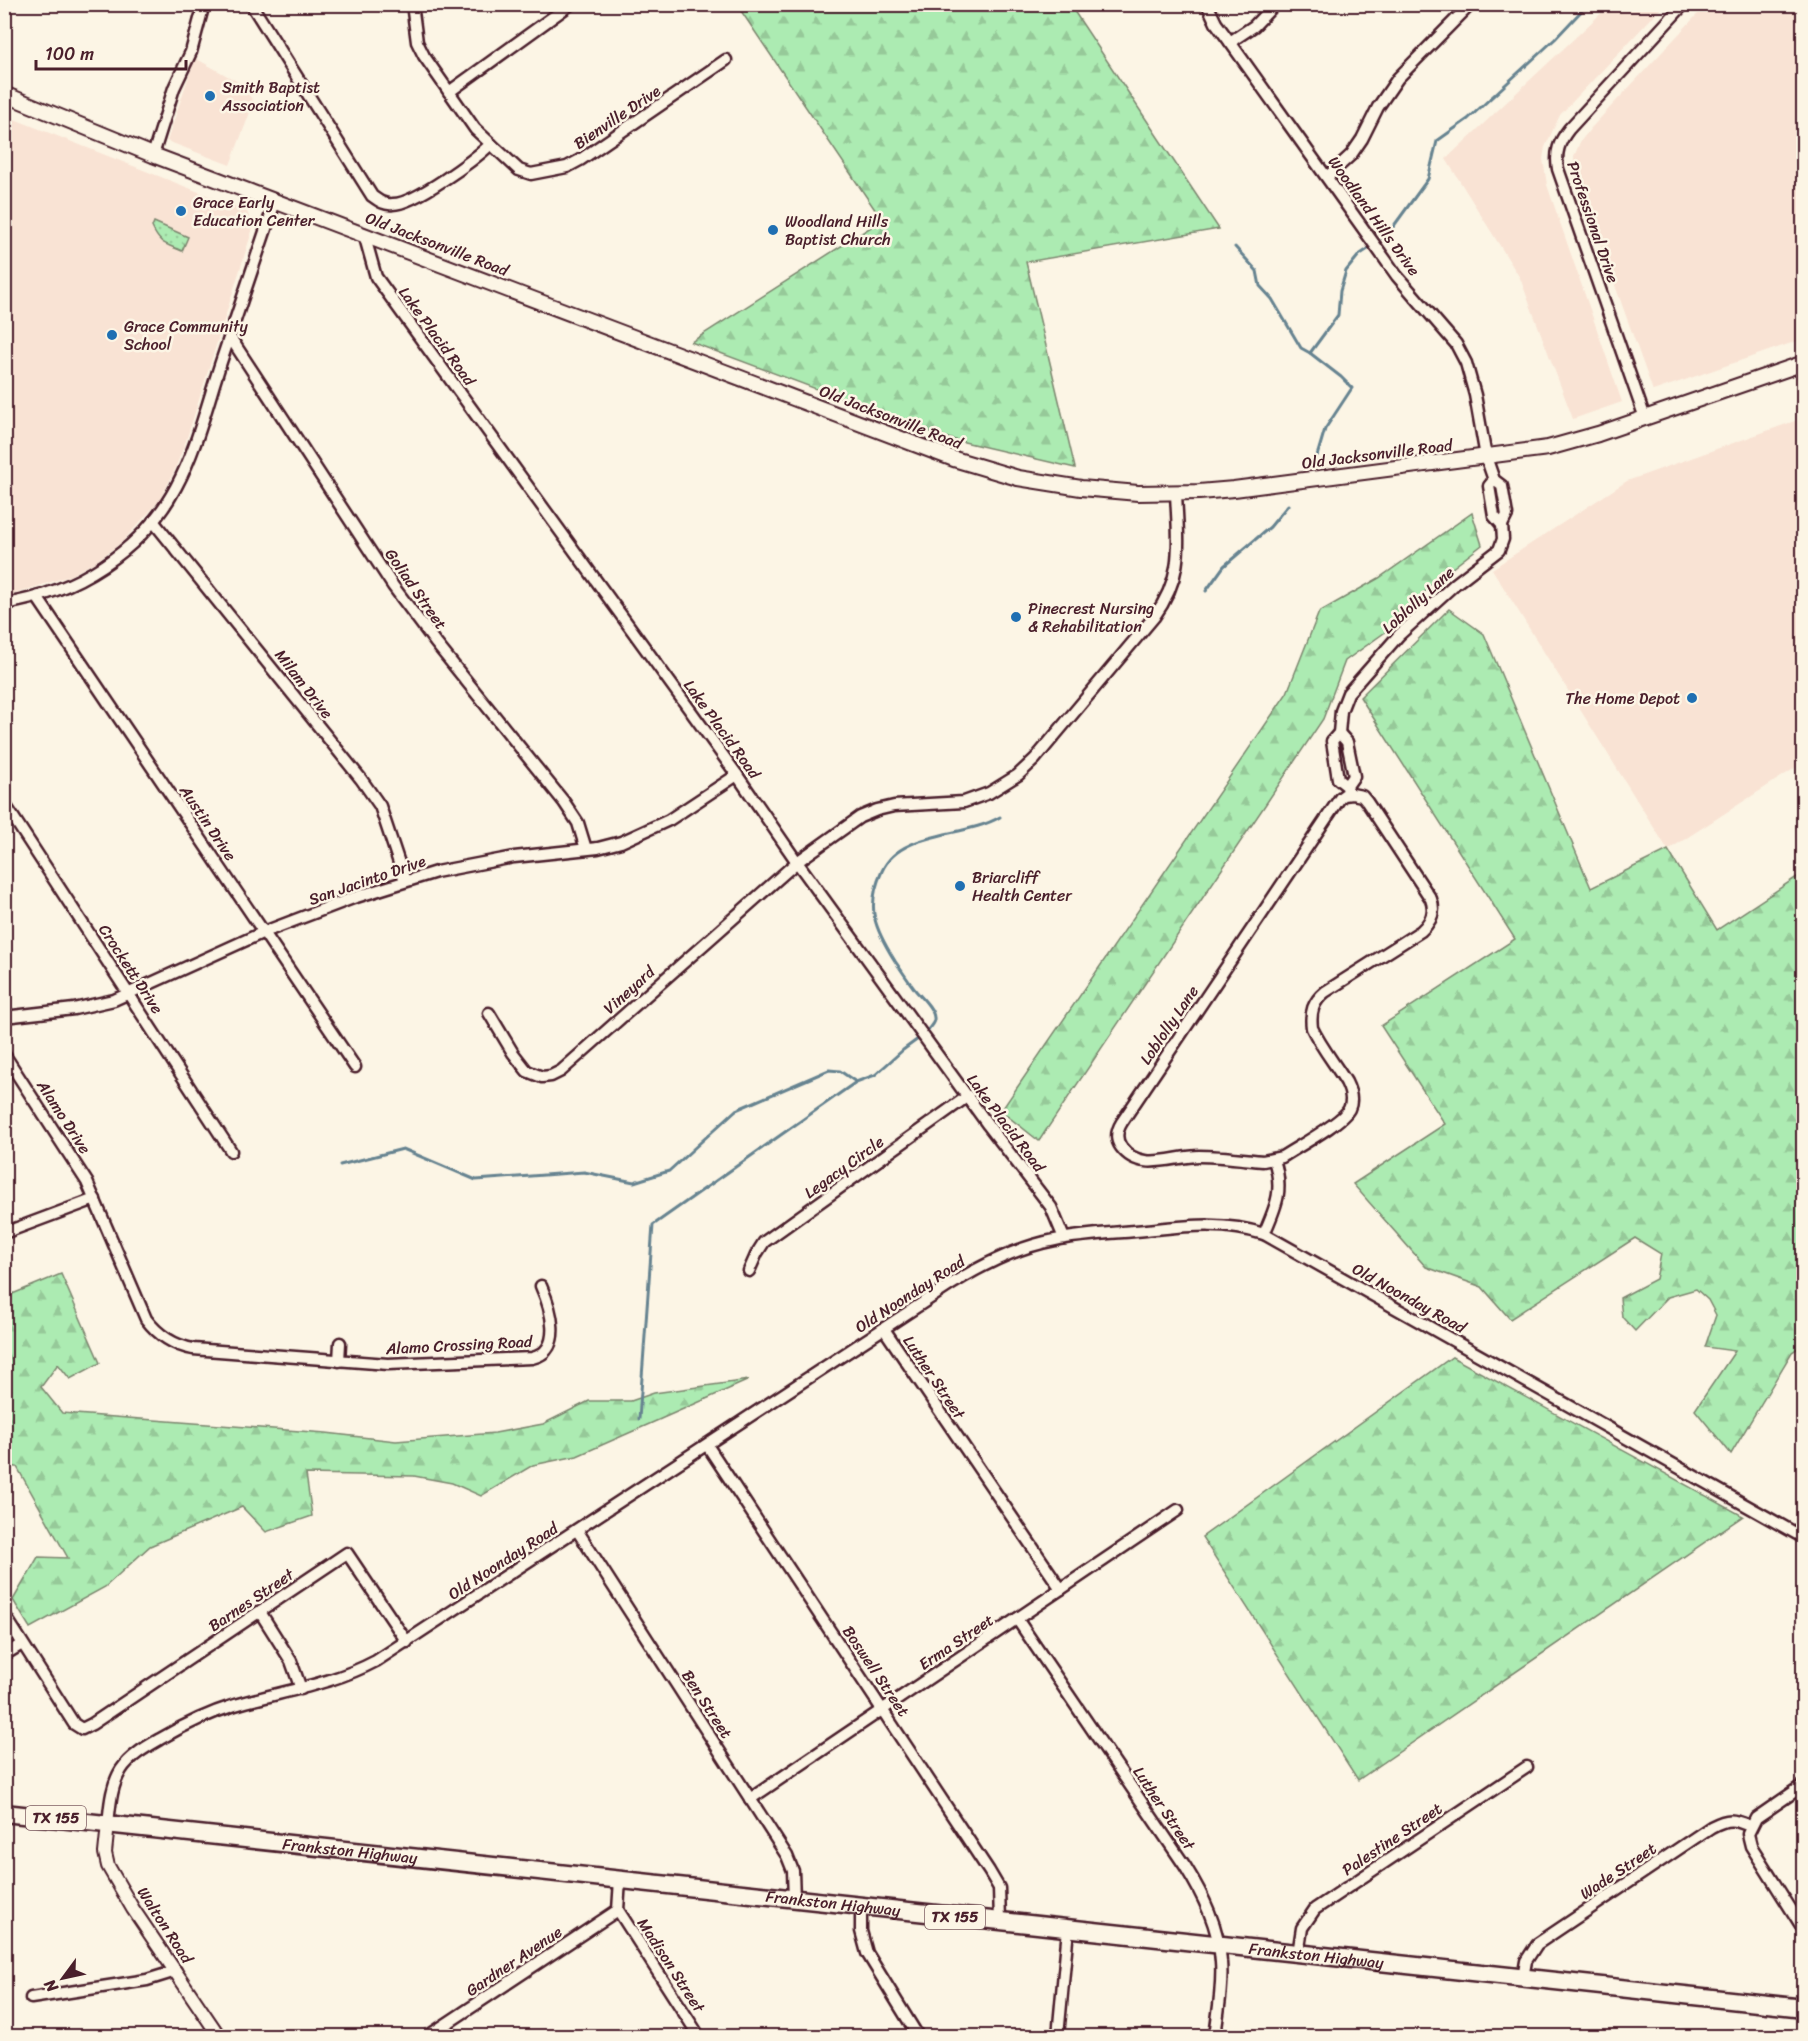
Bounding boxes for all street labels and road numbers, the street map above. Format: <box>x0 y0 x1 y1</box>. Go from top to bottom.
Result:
street label: Bienville Drive <box>567 77 667 157</box>
street label: Woodland Hills Drive <box>1320 149 1428 283</box>
street label: Professional Drive <box>1559 157 1627 287</box>
street label: Old Jacksonville Road <box>361 203 514 285</box>
street label: Lake Placid Road <box>391 280 484 393</box>
street label: Old Jacksonville Road <box>815 376 968 458</box>
street label: Old Jacksonville Road <box>1300 430 1455 478</box>
street label: Goliad Street <box>377 542 455 636</box>
street label: Loblolly Lane <box>1375 559 1461 641</box>
street label: Milam Drive <box>267 642 341 726</box>
street label: Lake Placid Road <box>676 673 769 786</box>
street label: Austin Drive <box>171 778 244 867</box>
street label: San Jacinto Drive <box>304 846 430 914</box>
street label: Crockett Drive <box>91 918 171 1020</box>
street label: Vineyard <box>596 957 663 1022</box>
street label: Loblolly Lane <box>1132 979 1206 1071</box>
street label: Lake Placid Road <box>959 1067 1054 1180</box>
street label: Alamo Drive <box>28 1073 99 1160</box>
street label: Legacy Circle <box>798 1128 890 1206</box>
street label: Old Noonday Road <box>849 1246 972 1341</box>
street label: Old Noonday Road <box>1347 1255 1473 1342</box>
street label: Alamo Crossing Road <box>384 1327 534 1363</box>
street label: Luther Street <box>895 1329 973 1425</box>
street label: Old Noonday Road <box>442 1513 565 1608</box>
street label: Barnes Street <box>202 1560 300 1639</box>
street label: Erma Street <box>912 1606 1000 1678</box>
street label: Boswell Street <box>835 1619 917 1723</box>
street label: Ben Street <box>674 1664 740 1744</box>
street label: Luther Street <box>1125 1760 1203 1856</box>
street label: Palestine Street <box>1336 1794 1448 1884</box>
road number: TX 155 <box>26 1806 86 1830</box>
street label: Frankston Highway <box>281 1829 420 1872</box>
street label: Wade Street <box>1574 1834 1662 1908</box>
street label: Walton Road <box>129 1881 202 1971</box>
street label: Frankston Highway <box>764 1881 903 1925</box>
road number: TX 155 <box>925 1905 985 1929</box>
street label: Madison Street <box>629 1912 713 2019</box>
street label: Gardner Avenue <box>460 1918 568 2004</box>
street label: Frankston Highway <box>1247 1933 1386 1977</box>

